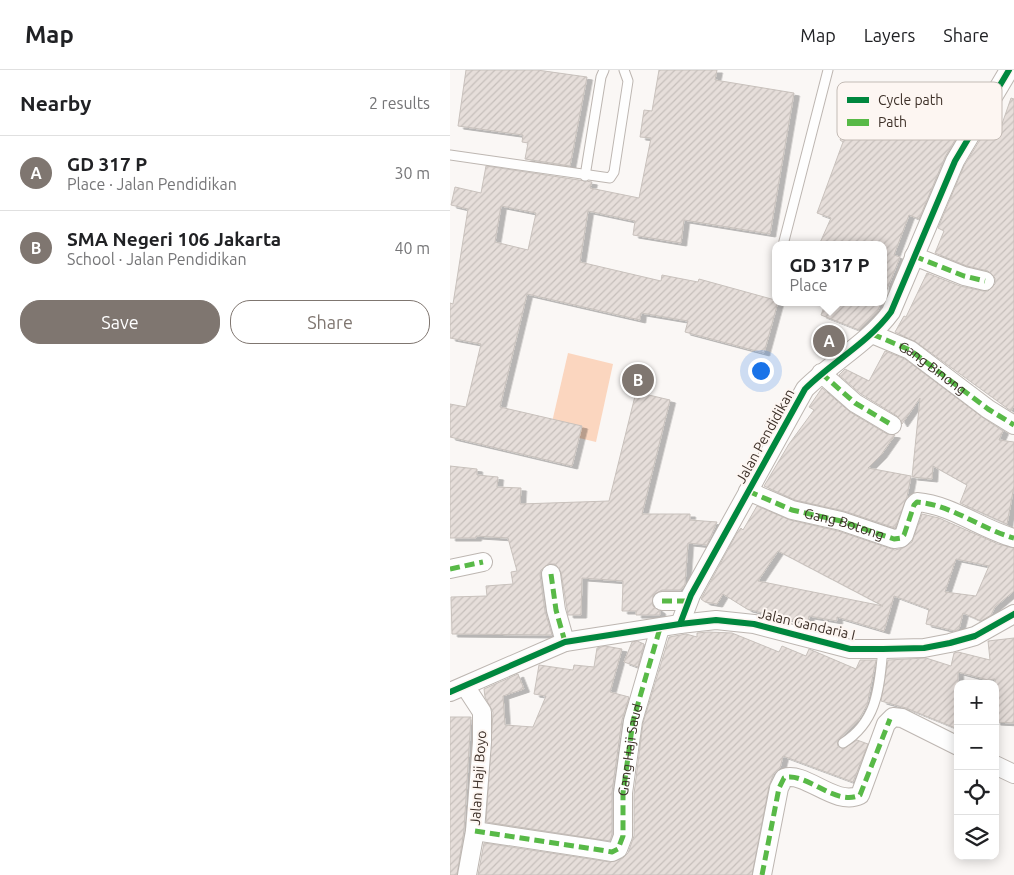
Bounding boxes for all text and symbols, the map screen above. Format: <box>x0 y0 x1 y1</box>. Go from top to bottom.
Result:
text: Map <box>25 21 74 48</box>
text: Map <box>800 25 836 45</box>
text: Layers <box>864 25 915 45</box>
text: Share <box>943 25 989 45</box>
legend <box>837 82 1002 140</box>
text: Nearby <box>20 91 91 115</box>
text: Cycle path <box>878 92 943 108</box>
text: 2 results <box>369 94 430 112</box>
text: Path <box>878 114 907 130</box>
text: GD 317 P <box>67 153 147 175</box>
text: A <box>30 164 42 182</box>
text: 30 m <box>394 164 430 182</box>
text: Place · Jalan Pendidikan <box>67 175 237 193</box>
text: SMA Negeri 106 Jakarta <box>67 228 281 250</box>
text: B <box>31 239 41 257</box>
text: 40 m <box>394 239 430 257</box>
popup <box>772 241 887 306</box>
text: School · Jalan Pendidikan <box>67 250 247 268</box>
text: GD 317 P <box>789 254 870 276</box>
text: Place <box>789 276 828 294</box>
button: Save <box>20 300 220 344</box>
button: Share <box>230 300 430 344</box>
pin: A <box>813 322 845 360</box>
street label: Gang Binong <box>896 338 970 398</box>
your location <box>748 358 774 384</box>
pin: B <box>622 361 654 399</box>
street label: Jalan Pendidikan <box>732 386 798 486</box>
street label: Gang Botong <box>803 505 886 543</box>
street label: Jalan Gandaria I <box>757 605 857 643</box>
map controls <box>954 680 999 860</box>
button: + <box>954 680 999 725</box>
street label: Gang Haji Saud <box>615 702 646 797</box>
button: − <box>954 725 999 770</box>
street label: Jalan Haji Boyo <box>467 730 489 826</box>
button: locate <box>954 770 999 815</box>
button: layers <box>954 815 999 860</box>

